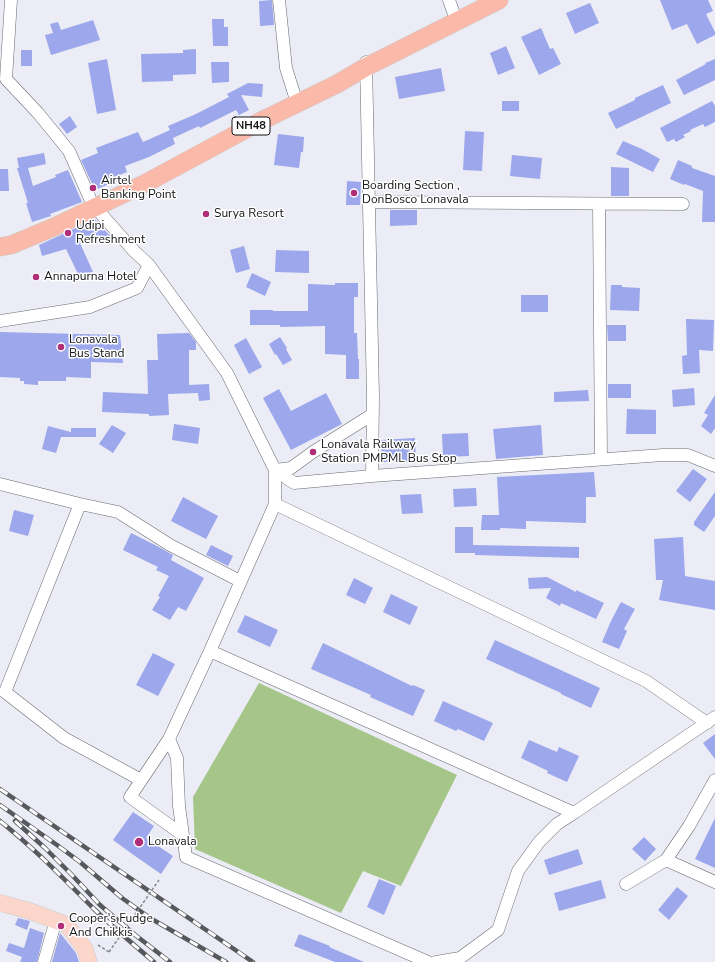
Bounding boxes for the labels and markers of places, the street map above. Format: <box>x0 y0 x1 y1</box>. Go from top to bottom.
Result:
place label: Airtel Banking Point <box>101 174 176 202</box>
place label: Boarding Section , DonBosco Lonavala <box>362 179 469 207</box>
marker: Airtel Banking Point <box>88 183 98 193</box>
marker: Boarding Section , DonBosco Lonavala <box>349 188 359 198</box>
place label: Surya Resort <box>214 207 284 221</box>
marker: Surya Resort <box>201 209 211 219</box>
place label: Udipi Refreshment <box>76 219 145 247</box>
marker: Udipi Refreshment <box>63 228 73 238</box>
place label: Annapurna Hotel <box>44 270 137 284</box>
marker: Annapurna Hotel <box>31 272 41 282</box>
place label: Lonavala Bus Stand <box>69 333 124 361</box>
marker: Lonavala Bus Stand <box>56 342 66 352</box>
place label: Lonavala Railway Station PMPML Bus Stop <box>321 438 457 466</box>
marker: Lonavala Railway Station PMPML Bus Stop <box>308 447 318 457</box>
place label: Lonavala <box>148 835 197 849</box>
marker: Lonavala <box>133 836 145 848</box>
place label: Cooper's Fudge And Chikkis <box>69 912 153 940</box>
marker: Cooper's Fudge And Chikkis <box>56 921 66 931</box>

